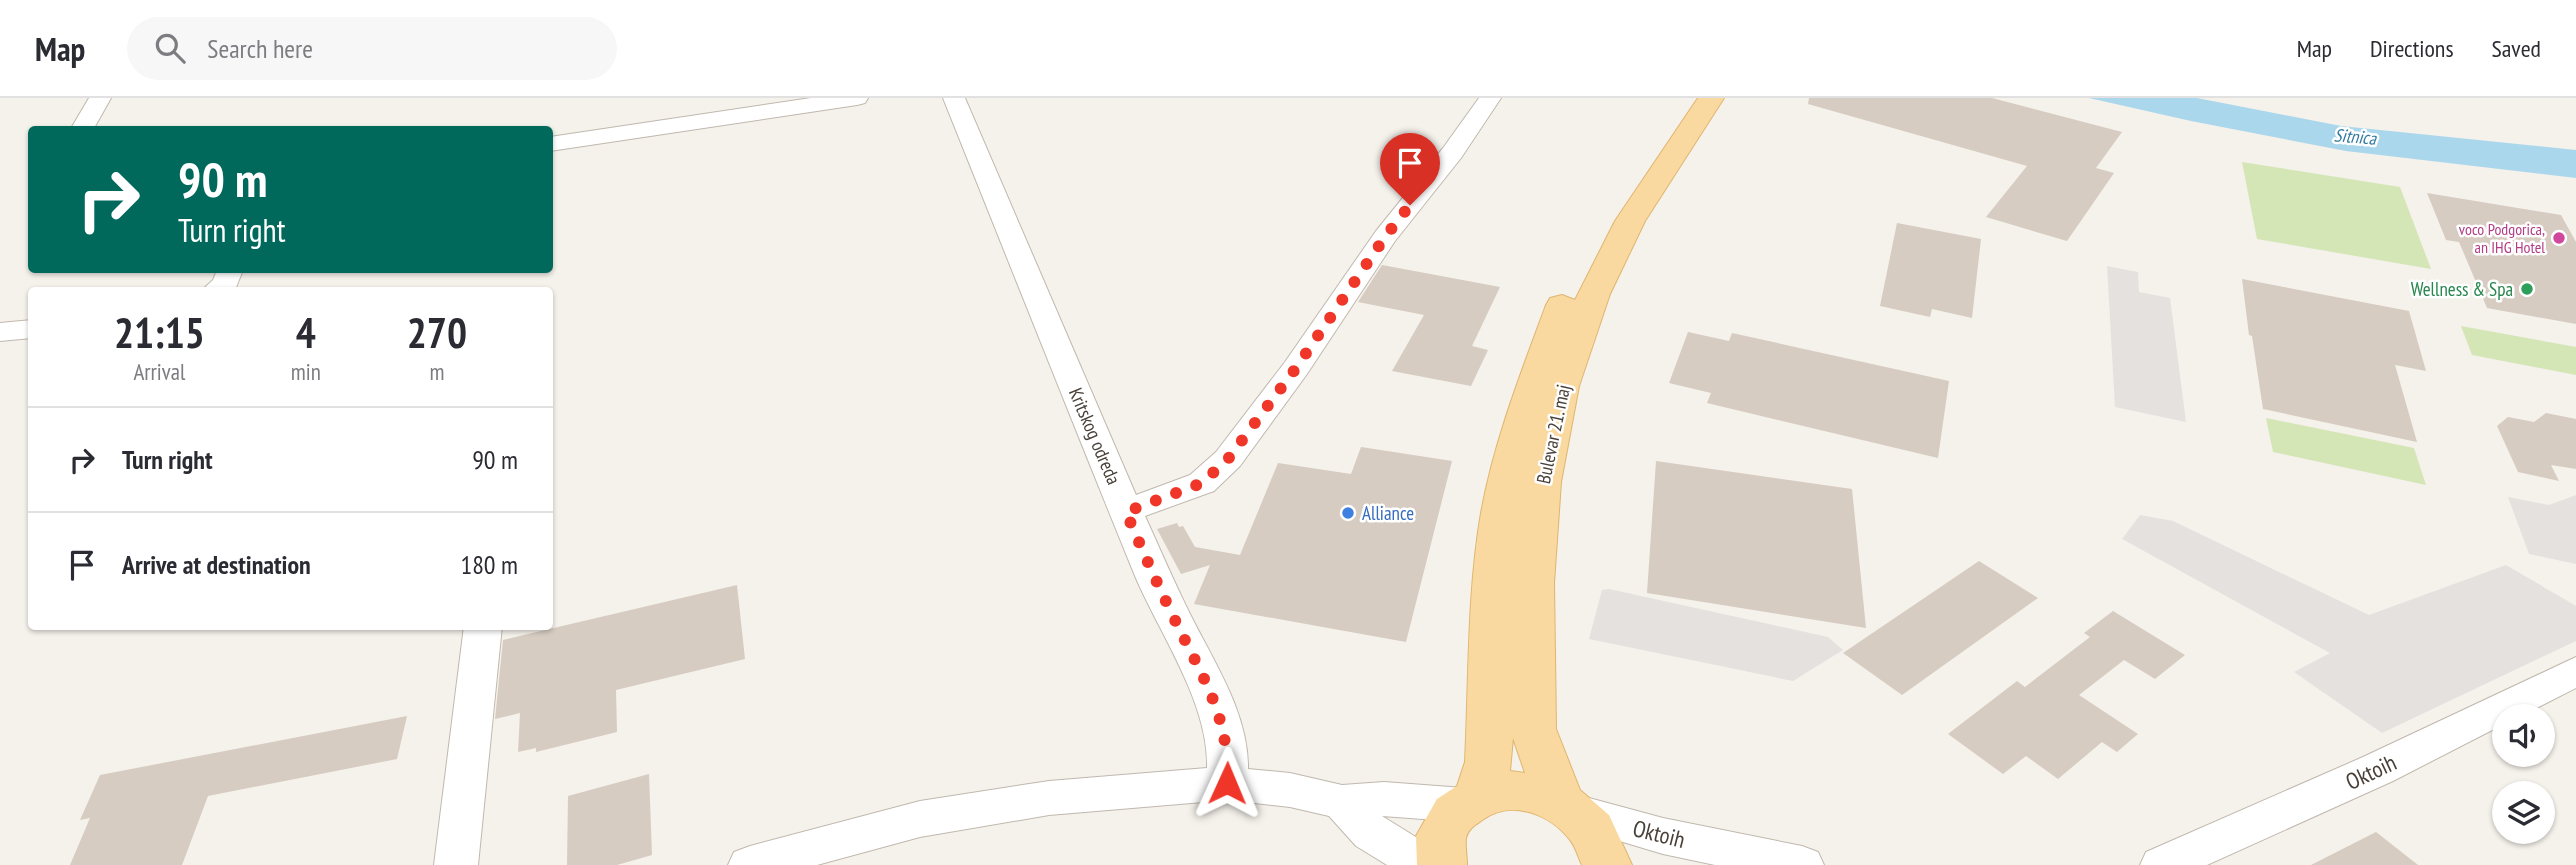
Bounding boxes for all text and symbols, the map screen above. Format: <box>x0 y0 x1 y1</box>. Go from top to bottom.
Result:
search box <box>127 17 617 80</box>
text: Map <box>35 27 85 70</box>
icon: search <box>151 29 189 67</box>
text: Search here <box>207 32 313 65</box>
text: Map <box>2297 33 2332 64</box>
text: Directions <box>2370 33 2454 64</box>
text: Saved <box>2492 33 2541 64</box>
water label: Sitnica <box>2333 123 2378 150</box>
pin <box>1380 133 1440 205</box>
icon: arrive <box>1391 144 1429 182</box>
text: 90 m <box>178 147 267 211</box>
icon: right <box>63 154 154 245</box>
text: Turn right <box>178 209 286 251</box>
place label: voco Podgorica, an IHG Hotel <box>2459 219 2545 257</box>
marker: voco Podgorica, an IHG Hotel <box>2551 230 2567 246</box>
place label: Wellness & Spa <box>2411 277 2513 301</box>
marker: Wellness & Spa <box>2519 281 2535 297</box>
text: 21:15 <box>114 305 205 360</box>
text: 4 <box>296 305 316 360</box>
text: 270 <box>407 305 467 360</box>
text: Arrival <box>133 357 185 386</box>
text: min <box>291 357 321 386</box>
text: m <box>429 357 444 386</box>
street label: Bulevar 21. maj <box>1531 382 1575 486</box>
street label: Kritskog odreda <box>1064 384 1126 488</box>
icon: right <box>63 441 101 479</box>
text: Turn right <box>122 443 213 476</box>
text: 90 m <box>472 443 518 476</box>
place label: Alliance <box>1362 501 1414 525</box>
marker: Alliance <box>1340 505 1356 521</box>
icon: arrive <box>63 546 101 584</box>
text: Arrive at destination <box>122 548 311 581</box>
text: 180 m <box>460 548 518 581</box>
map controls <box>2492 704 2555 844</box>
button: sound <box>2492 704 2555 767</box>
position arrow <box>1190 746 1264 820</box>
street label: Oktoih <box>2341 747 2401 796</box>
button: layers <box>2492 781 2555 844</box>
street label: Oktoih <box>1630 813 1688 854</box>

